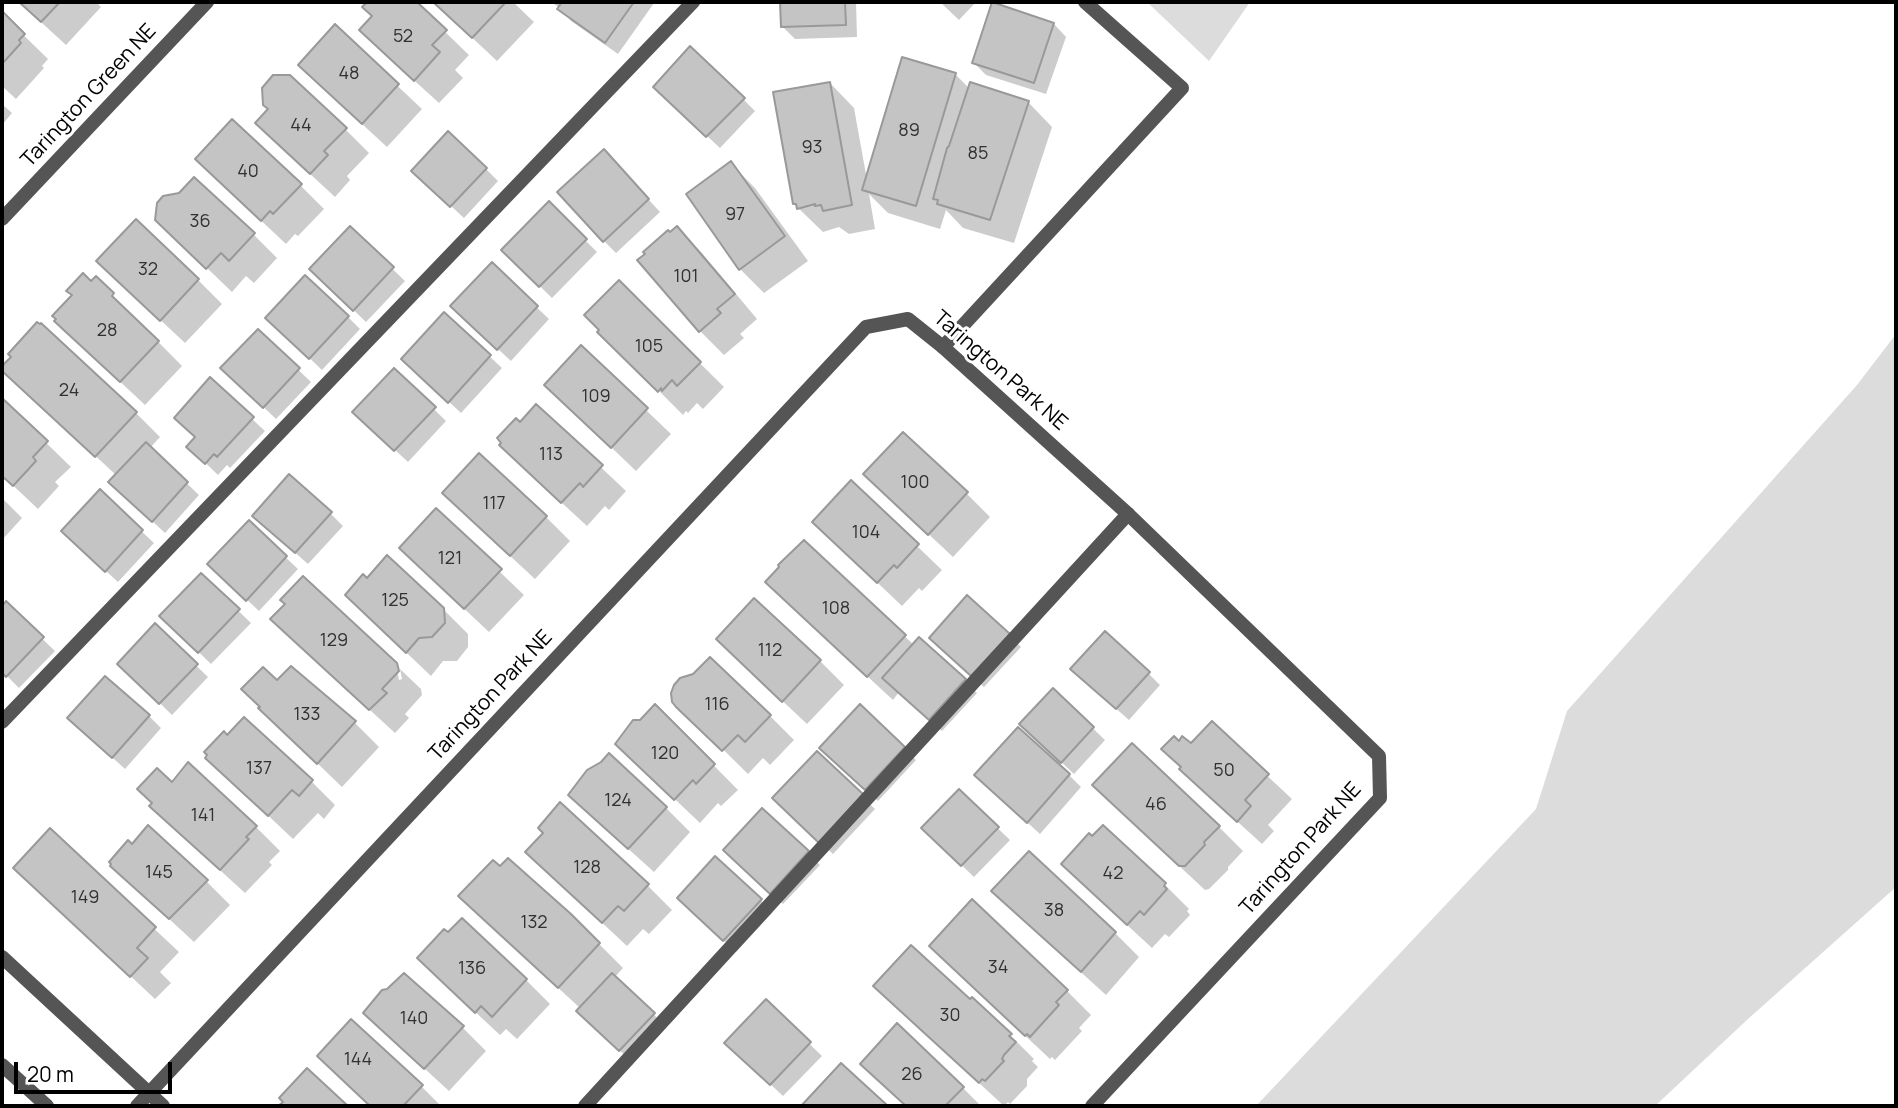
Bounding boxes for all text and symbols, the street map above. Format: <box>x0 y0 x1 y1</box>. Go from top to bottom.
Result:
street label: Tarington Green NE <box>16 19 162 173</box>
house number: 52 <box>393 26 413 48</box>
house number: 48 <box>338 63 360 85</box>
house number: 44 <box>290 115 312 137</box>
house number: 89 <box>898 120 920 142</box>
house number: 93 <box>801 137 823 159</box>
house number: 85 <box>968 143 988 165</box>
house number: 40 <box>237 161 259 183</box>
house number: 97 <box>725 204 745 226</box>
house number: 36 <box>189 211 211 233</box>
house number: 32 <box>138 259 158 281</box>
house number: 101 <box>673 266 699 288</box>
street label: Tarington Park NE <box>928 306 1072 436</box>
house number: 28 <box>97 320 117 342</box>
house number: 105 <box>635 336 663 358</box>
house number: 24 <box>59 380 79 402</box>
house number: 109 <box>581 386 611 408</box>
house number: 113 <box>539 444 563 466</box>
house number: 100 <box>901 472 929 494</box>
house number: 117 <box>482 493 506 515</box>
house number: 104 <box>852 522 880 544</box>
house number: 121 <box>438 548 462 570</box>
house number: 125 <box>381 590 409 612</box>
house number: 108 <box>822 598 850 620</box>
street label: Tarington Park NE <box>424 625 558 767</box>
house number: 129 <box>320 630 348 652</box>
house number: 112 <box>758 640 782 662</box>
house number: 116 <box>704 694 730 716</box>
house number: 133 <box>294 704 320 726</box>
house number: 120 <box>651 743 679 765</box>
house number: 137 <box>246 758 272 780</box>
house number: 50 <box>1213 760 1235 782</box>
street label: Tarington Park NE <box>1235 778 1367 920</box>
house number: 124 <box>604 790 632 812</box>
house number: 46 <box>1145 794 1167 816</box>
house number: 141 <box>191 805 215 827</box>
house number: 128 <box>573 857 601 879</box>
house number: 145 <box>145 862 173 884</box>
house number: 42 <box>1103 863 1123 885</box>
house number: 149 <box>71 887 99 909</box>
house number: 38 <box>1044 900 1064 922</box>
house number: 132 <box>520 912 548 934</box>
house number: 34 <box>988 957 1008 979</box>
house number: 136 <box>458 958 486 980</box>
house number: 30 <box>940 1005 960 1027</box>
house number: 140 <box>400 1008 428 1030</box>
scale bar <box>18 1048 175 1092</box>
house number: 144 <box>344 1049 372 1071</box>
text: 20 m <box>27 1060 74 1088</box>
house number: 26 <box>901 1064 923 1086</box>

